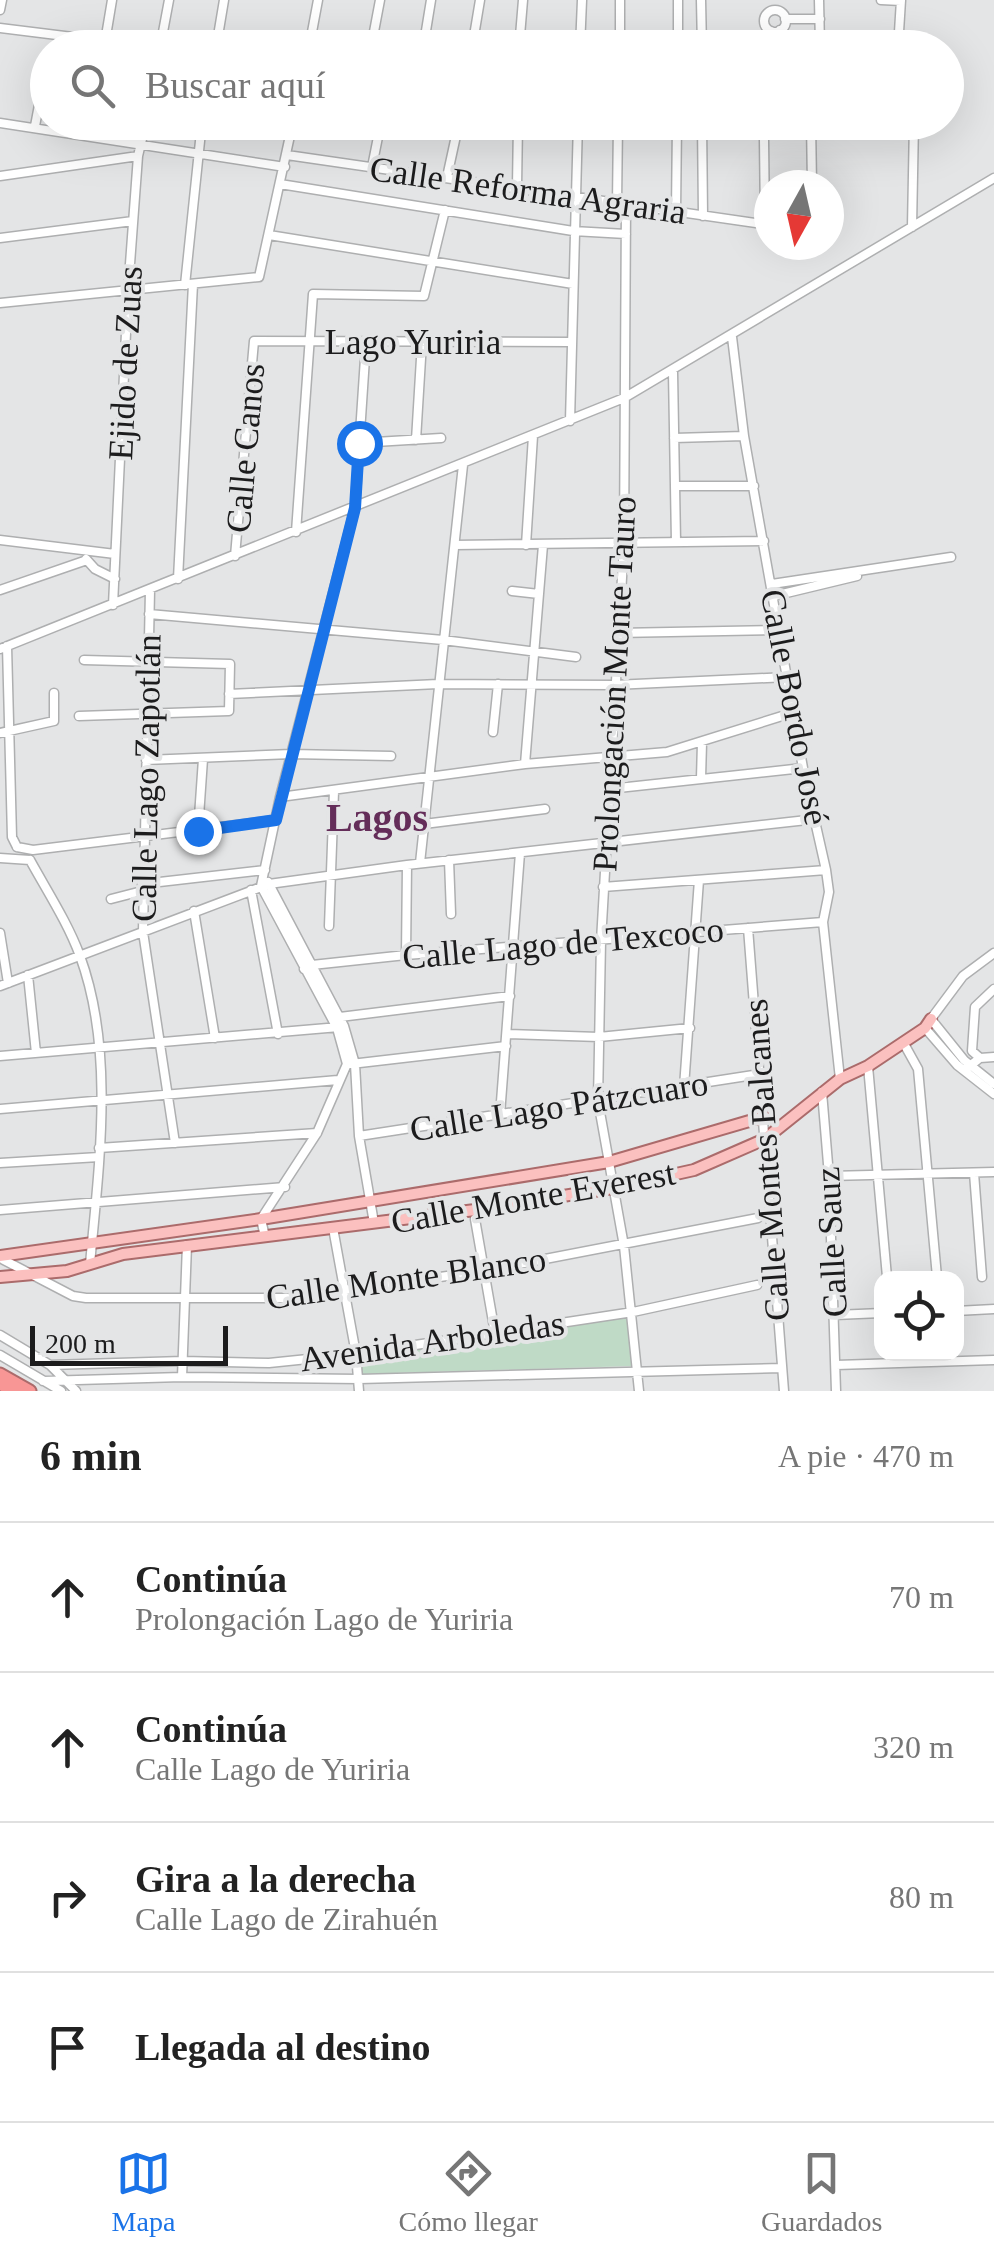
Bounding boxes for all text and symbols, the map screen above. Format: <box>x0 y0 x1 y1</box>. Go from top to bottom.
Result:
search box <box>30 30 964 140</box>
icon: search <box>65 58 120 113</box>
text: Buscar aquí <box>145 64 325 106</box>
street label: Calle Reforma Agraria <box>367 149 689 232</box>
north arrow <box>754 170 844 260</box>
street label: Ejido de Zuas <box>101 265 150 461</box>
street label: Lago Yuriria <box>325 323 502 362</box>
street label: Calle Canos <box>219 362 272 534</box>
route start <box>337 421 383 467</box>
street label: Prolongación Monte Tauro <box>585 495 644 873</box>
street label: Calle Bordo José <box>753 586 836 828</box>
street label: Calle Lago Zapotlán <box>124 634 169 922</box>
district label: Lagos <box>326 795 428 840</box>
route end <box>176 809 222 855</box>
street label: Calle Lago de Texcoco <box>401 910 725 977</box>
street label: Calle Montes Balcanes <box>736 998 797 1322</box>
street label: Calle Lago Pátzcuaro <box>407 1064 711 1149</box>
street label: Calle Monte Everest <box>388 1153 678 1242</box>
street label: Calle Sauz <box>808 1166 855 1318</box>
street label: Calle Monte Blanco <box>264 1240 548 1317</box>
map controls <box>874 1271 964 1361</box>
button: locate <box>874 1271 964 1361</box>
street label: Avenida Arboledas <box>297 1304 567 1379</box>
scale bar <box>30 1321 228 1366</box>
text: 200 m <box>45 1328 116 1359</box>
text: 6 min <box>40 1433 142 1479</box>
text: A pie · 470 m <box>778 1438 954 1474</box>
text: Continúa <box>135 1558 287 1600</box>
icon: ahead <box>40 1570 95 1625</box>
text: 70 m <box>889 1579 954 1615</box>
text: Prolongación Lago de Yuriria <box>135 1601 513 1637</box>
text: Continúa <box>135 1708 287 1750</box>
icon: ahead <box>40 1720 95 1775</box>
text: 320 m <box>873 1729 954 1765</box>
text: Calle Lago de Yuriria <box>135 1751 410 1787</box>
text: Gira a la derecha <box>135 1858 416 1900</box>
icon: right <box>40 1870 95 1925</box>
text: 80 m <box>889 1879 954 1915</box>
text: Calle Lago de Zirahuén <box>135 1901 438 1937</box>
icon: arrive <box>40 2020 95 2075</box>
text: Llegada al destino <box>135 2026 431 2068</box>
tab: Mapa <box>112 2146 175 2238</box>
tab: Cómo llegar <box>399 2146 538 2238</box>
tab: Guardados <box>761 2146 882 2238</box>

